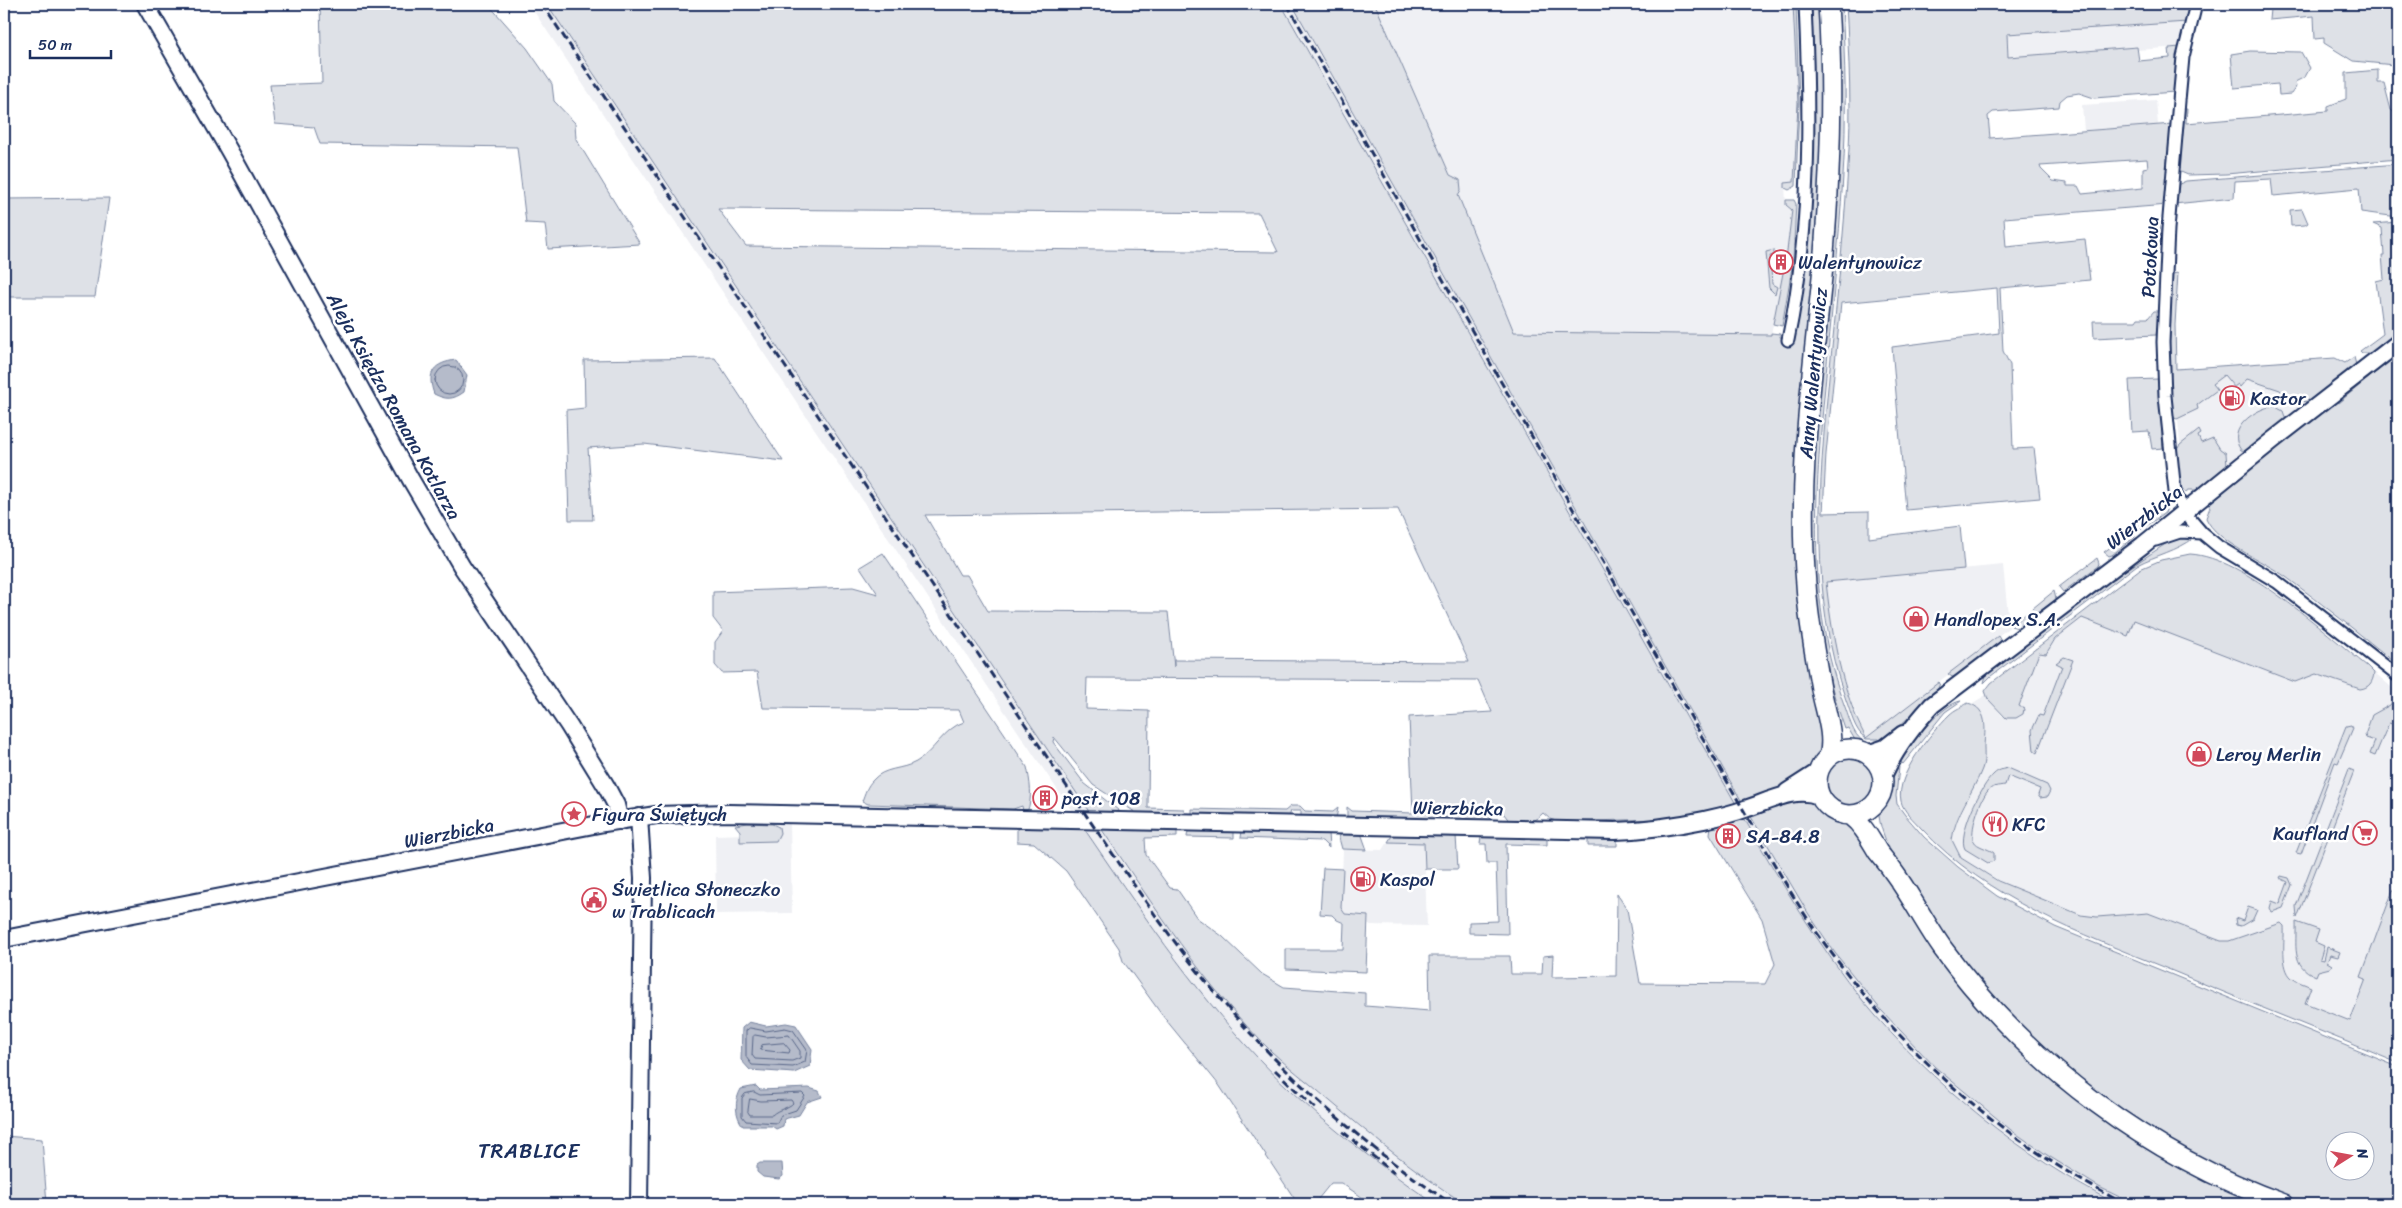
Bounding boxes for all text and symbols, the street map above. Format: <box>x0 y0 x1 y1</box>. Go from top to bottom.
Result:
scale bar <box>30 28 111 60</box>
text: 50 m <box>38 32 73 58</box>
street label: Potokowa <box>2131 215 2169 298</box>
place label: Walentynowicz <box>1798 246 1923 279</box>
building icon: Walentynowicz <box>1768 249 1794 275</box>
street label: Aleja Księdza Romana Kotlarza <box>317 285 471 526</box>
street label: Anny Walentynowicz <box>1789 285 1837 461</box>
place label: Kastor <box>2250 382 2307 415</box>
fuel station icon: Kastor <box>2219 385 2245 411</box>
street label: Wierzbicka <box>2098 476 2190 558</box>
place label: Handlopex S.A. <box>1934 603 2062 636</box>
shop icon: Handlopex S.A. <box>1903 606 1929 632</box>
place label: Leroy Merlin <box>2216 738 2321 771</box>
shop icon: Leroy Merlin <box>2186 741 2212 767</box>
place label: post. 108 <box>1061 782 1141 815</box>
building icon: post. 108 <box>1032 785 1058 811</box>
street label: Wierzbicka <box>1412 791 1504 825</box>
place label: Figura Świętych <box>592 798 727 831</box>
place icon: Figura Świętych <box>561 801 587 827</box>
street label: Wierzbicka <box>401 808 497 858</box>
place label: KFC <box>2012 808 2046 841</box>
restaurant icon: KFC <box>1982 811 2008 837</box>
place label: Kaufland <box>2273 817 2350 850</box>
place label: SA-84.8 <box>1746 820 1820 853</box>
supermarket icon: Kaufland <box>2352 820 2378 846</box>
building icon: SA-84.8 <box>1715 823 1741 849</box>
place label: Kaspol <box>1380 863 1436 896</box>
fuel station icon: Kaspol <box>1350 866 1376 892</box>
place label: Świetlica Słoneczko w Trablicach <box>612 873 781 928</box>
public building icon: Świetlica Słoneczko w Trablicach <box>581 887 607 913</box>
north arrow <box>2324 1130 2374 1180</box>
district label: TRABLICE <box>478 1132 580 1170</box>
text: N <box>2349 1145 2376 1161</box>

